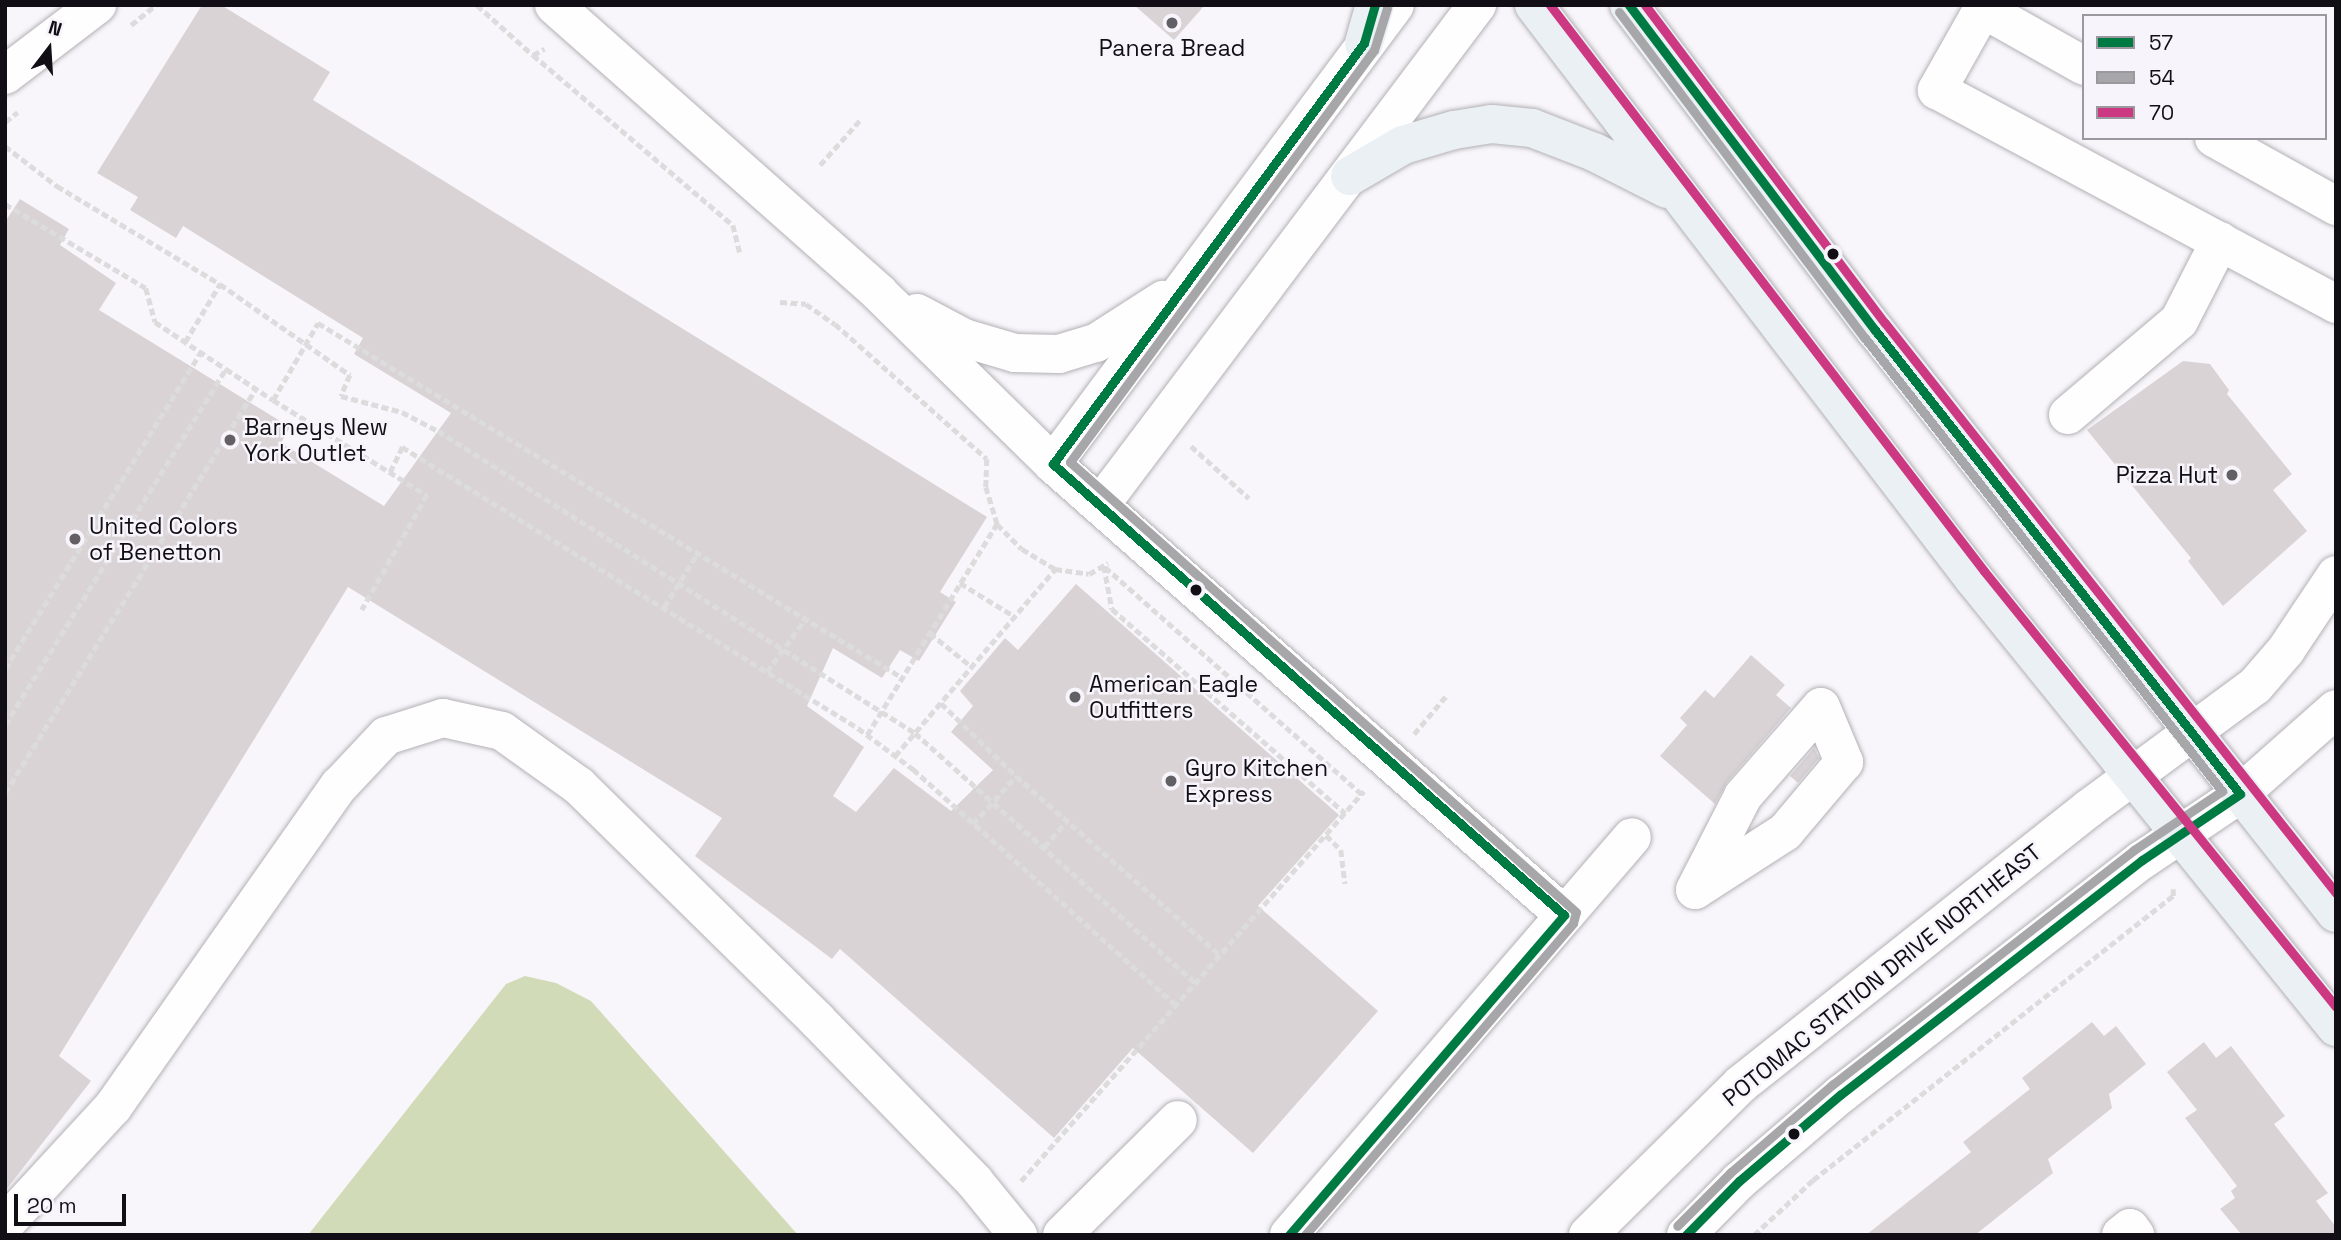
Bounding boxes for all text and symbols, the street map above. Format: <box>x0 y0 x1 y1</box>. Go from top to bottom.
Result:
north arrow <box>14 14 84 84</box>
legend <box>2082 14 2327 140</box>
text: N <box>46 15 65 42</box>
marker: Panera Bread <box>1164 15 1180 31</box>
text: 57 <box>2149 29 2173 56</box>
place label: Panera Bread <box>1099 34 1245 62</box>
text: 54 <box>2149 64 2175 91</box>
text: 70 <box>2149 99 2174 126</box>
unlabelled marker <box>1826 247 1840 261</box>
place label: Barneys New York Outlet <box>244 413 388 467</box>
marker: Barneys New York Outlet <box>222 432 238 448</box>
place label: Pizza Hut <box>2116 461 2218 489</box>
marker: Pizza Hut <box>2224 467 2240 483</box>
place label: United Colors of Benetton <box>89 512 238 566</box>
marker: United Colors of Benetton <box>67 531 83 547</box>
unlabelled marker <box>1189 583 1203 597</box>
place label: American Eagle Outfitters <box>1089 670 1258 724</box>
marker: American Eagle Outfitters <box>1067 689 1083 705</box>
place label: Gyro Kitchen Express <box>1185 754 1328 808</box>
marker: Gyro Kitchen Express <box>1163 773 1179 789</box>
street label: POTOMAC STATION DRIVE NORTHEAST <box>1717 838 2047 1112</box>
unlabelled marker <box>1787 1127 1801 1141</box>
scale bar <box>18 1180 130 1224</box>
text: 20 m <box>27 1192 77 1219</box>

